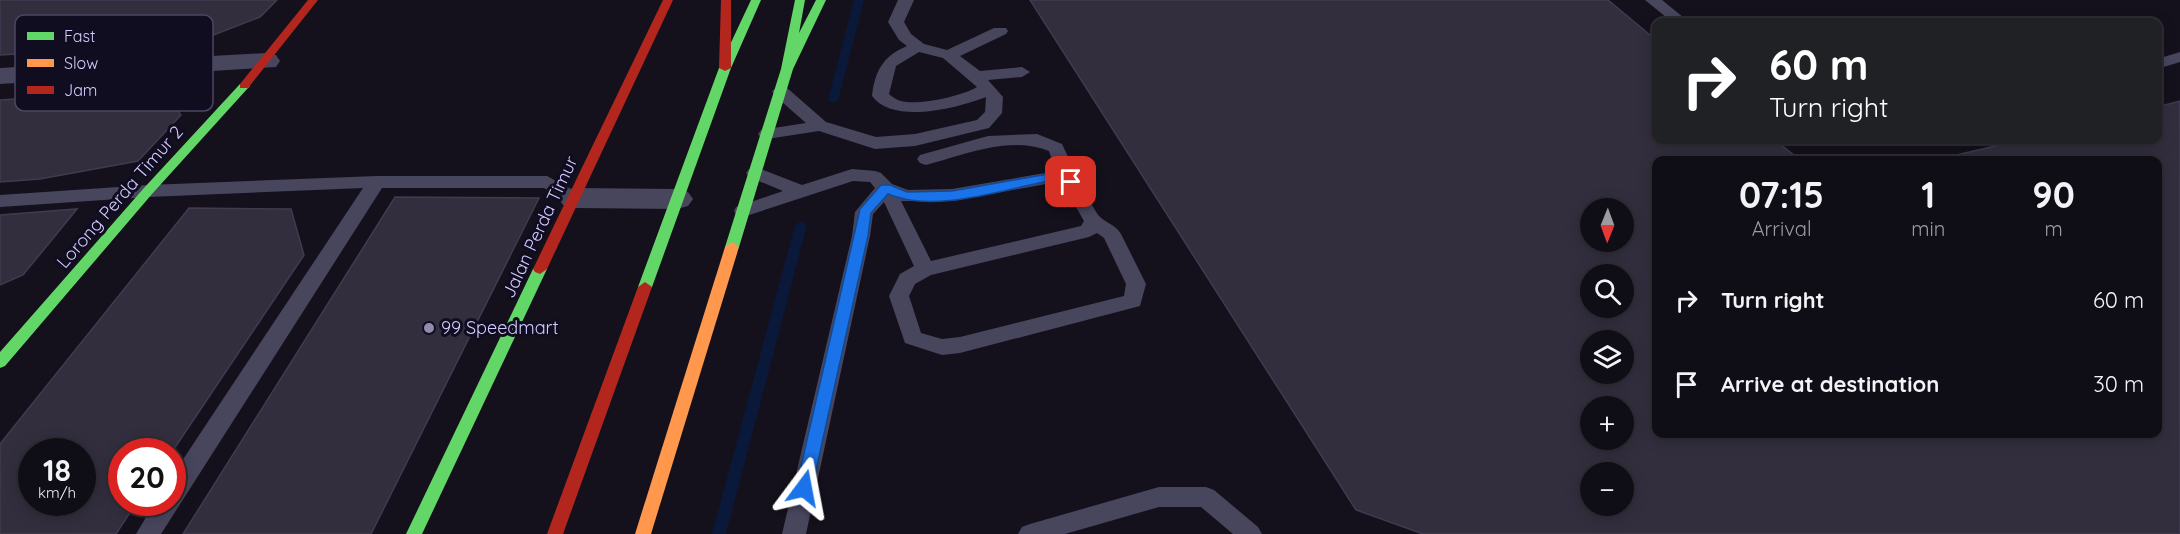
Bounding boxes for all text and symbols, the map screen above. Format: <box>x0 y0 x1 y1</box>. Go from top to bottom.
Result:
legend <box>15 15 213 111</box>
text: Fast <box>64 26 95 46</box>
text: 60 m <box>1769 38 1869 91</box>
icon: right <box>1670 42 1748 120</box>
text: Slow <box>64 53 98 73</box>
text: Jam <box>64 80 97 100</box>
text: Turn right <box>1769 90 1888 124</box>
street label: Lorong Perda Timur 2 <box>51 121 188 273</box>
street label: Jalan Perda Timur <box>497 152 583 301</box>
pin <box>1045 156 1096 207</box>
icon: arrive <box>1054 165 1087 198</box>
text: 07:15 <box>1739 172 1824 217</box>
text: 1 <box>1921 172 1935 217</box>
text: 90 <box>2032 172 2075 217</box>
north arrow <box>1580 198 1634 252</box>
map controls <box>1580 198 1634 516</box>
text: Arrival <box>1752 216 1812 241</box>
text: min <box>1911 216 1945 241</box>
text: m <box>2044 216 2063 241</box>
button: search <box>1580 264 1634 318</box>
icon: right <box>1670 284 1703 317</box>
text: Turn right <box>1721 286 1825 314</box>
text: 60 m <box>2093 286 2144 314</box>
place label: 99 Speedmart <box>441 316 559 339</box>
marker: 99 Speedmart <box>422 321 436 335</box>
button: layers <box>1580 330 1634 384</box>
icon: arrive <box>1670 368 1703 401</box>
text: Arrive at destination <box>1721 370 1939 398</box>
text: 30 m <box>2093 370 2144 398</box>
button: + <box>1580 396 1634 450</box>
speed limit sign: 20 <box>108 438 186 516</box>
text: 18 <box>43 451 71 489</box>
position arrow <box>772 456 836 520</box>
button: − <box>1580 462 1634 516</box>
text: km/h <box>38 483 76 502</box>

